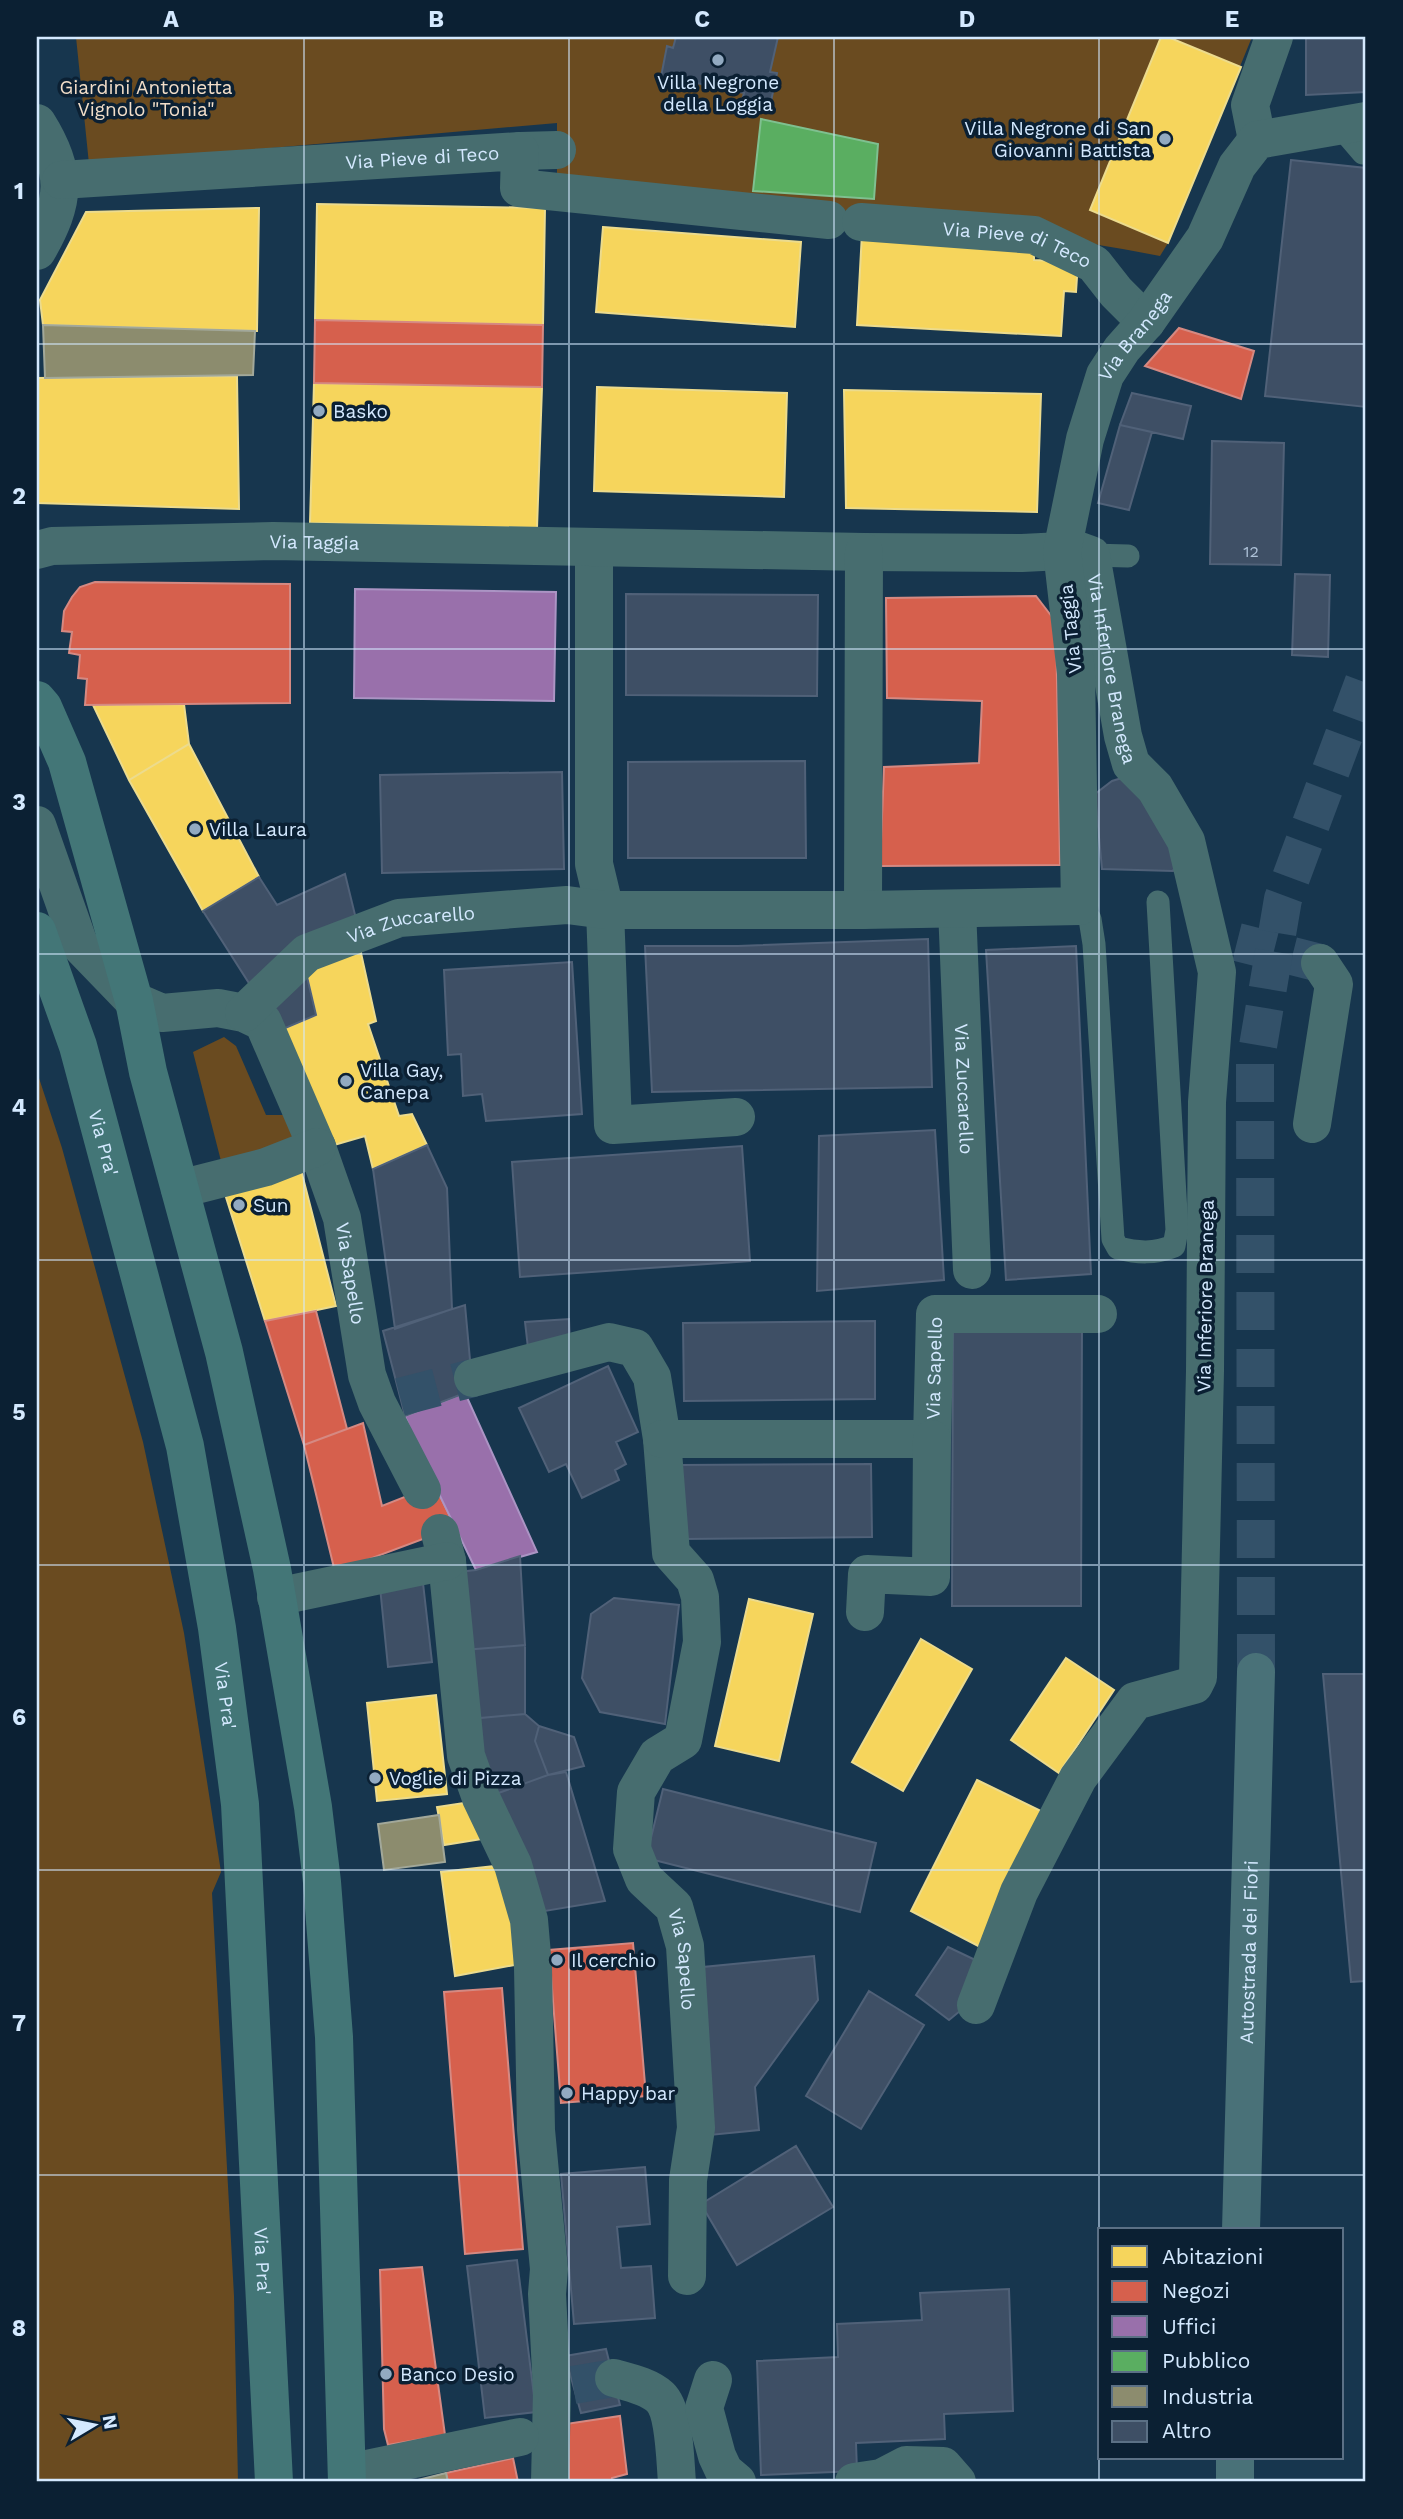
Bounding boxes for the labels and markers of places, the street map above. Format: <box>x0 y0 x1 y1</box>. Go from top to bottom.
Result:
marker: Villa Negrone della Loggia <box>710 52 726 68</box>
place label: Villa Negrone della Loggia <box>657 71 779 116</box>
place label: Villa Negrone di San Giovanni Battista <box>964 117 1151 162</box>
marker: Villa Negrone di San Giovanni Battista <box>1157 131 1173 147</box>
place label: Basko <box>333 400 388 423</box>
marker: Basko <box>311 403 327 419</box>
place label: Villa Laura <box>209 818 307 841</box>
marker: Villa Laura <box>187 821 203 837</box>
place label: Villa Gay, Canepa <box>360 1059 443 1104</box>
marker: Villa Gay, Canepa <box>338 1073 354 1089</box>
place label: Sun <box>253 1194 289 1217</box>
marker: Sun <box>231 1197 247 1213</box>
place label: Voglie di Pizza <box>389 1767 522 1790</box>
marker: Voglie di Pizza <box>367 1770 383 1786</box>
place label: Il cerchio <box>571 1949 656 1972</box>
marker: Il cerchio <box>549 1952 565 1968</box>
place label: Happy bar <box>581 2082 676 2105</box>
marker: Happy bar <box>559 2085 575 2101</box>
place label: Banco Desio <box>400 2363 515 2386</box>
marker: Banco Desio <box>378 2366 394 2382</box>

